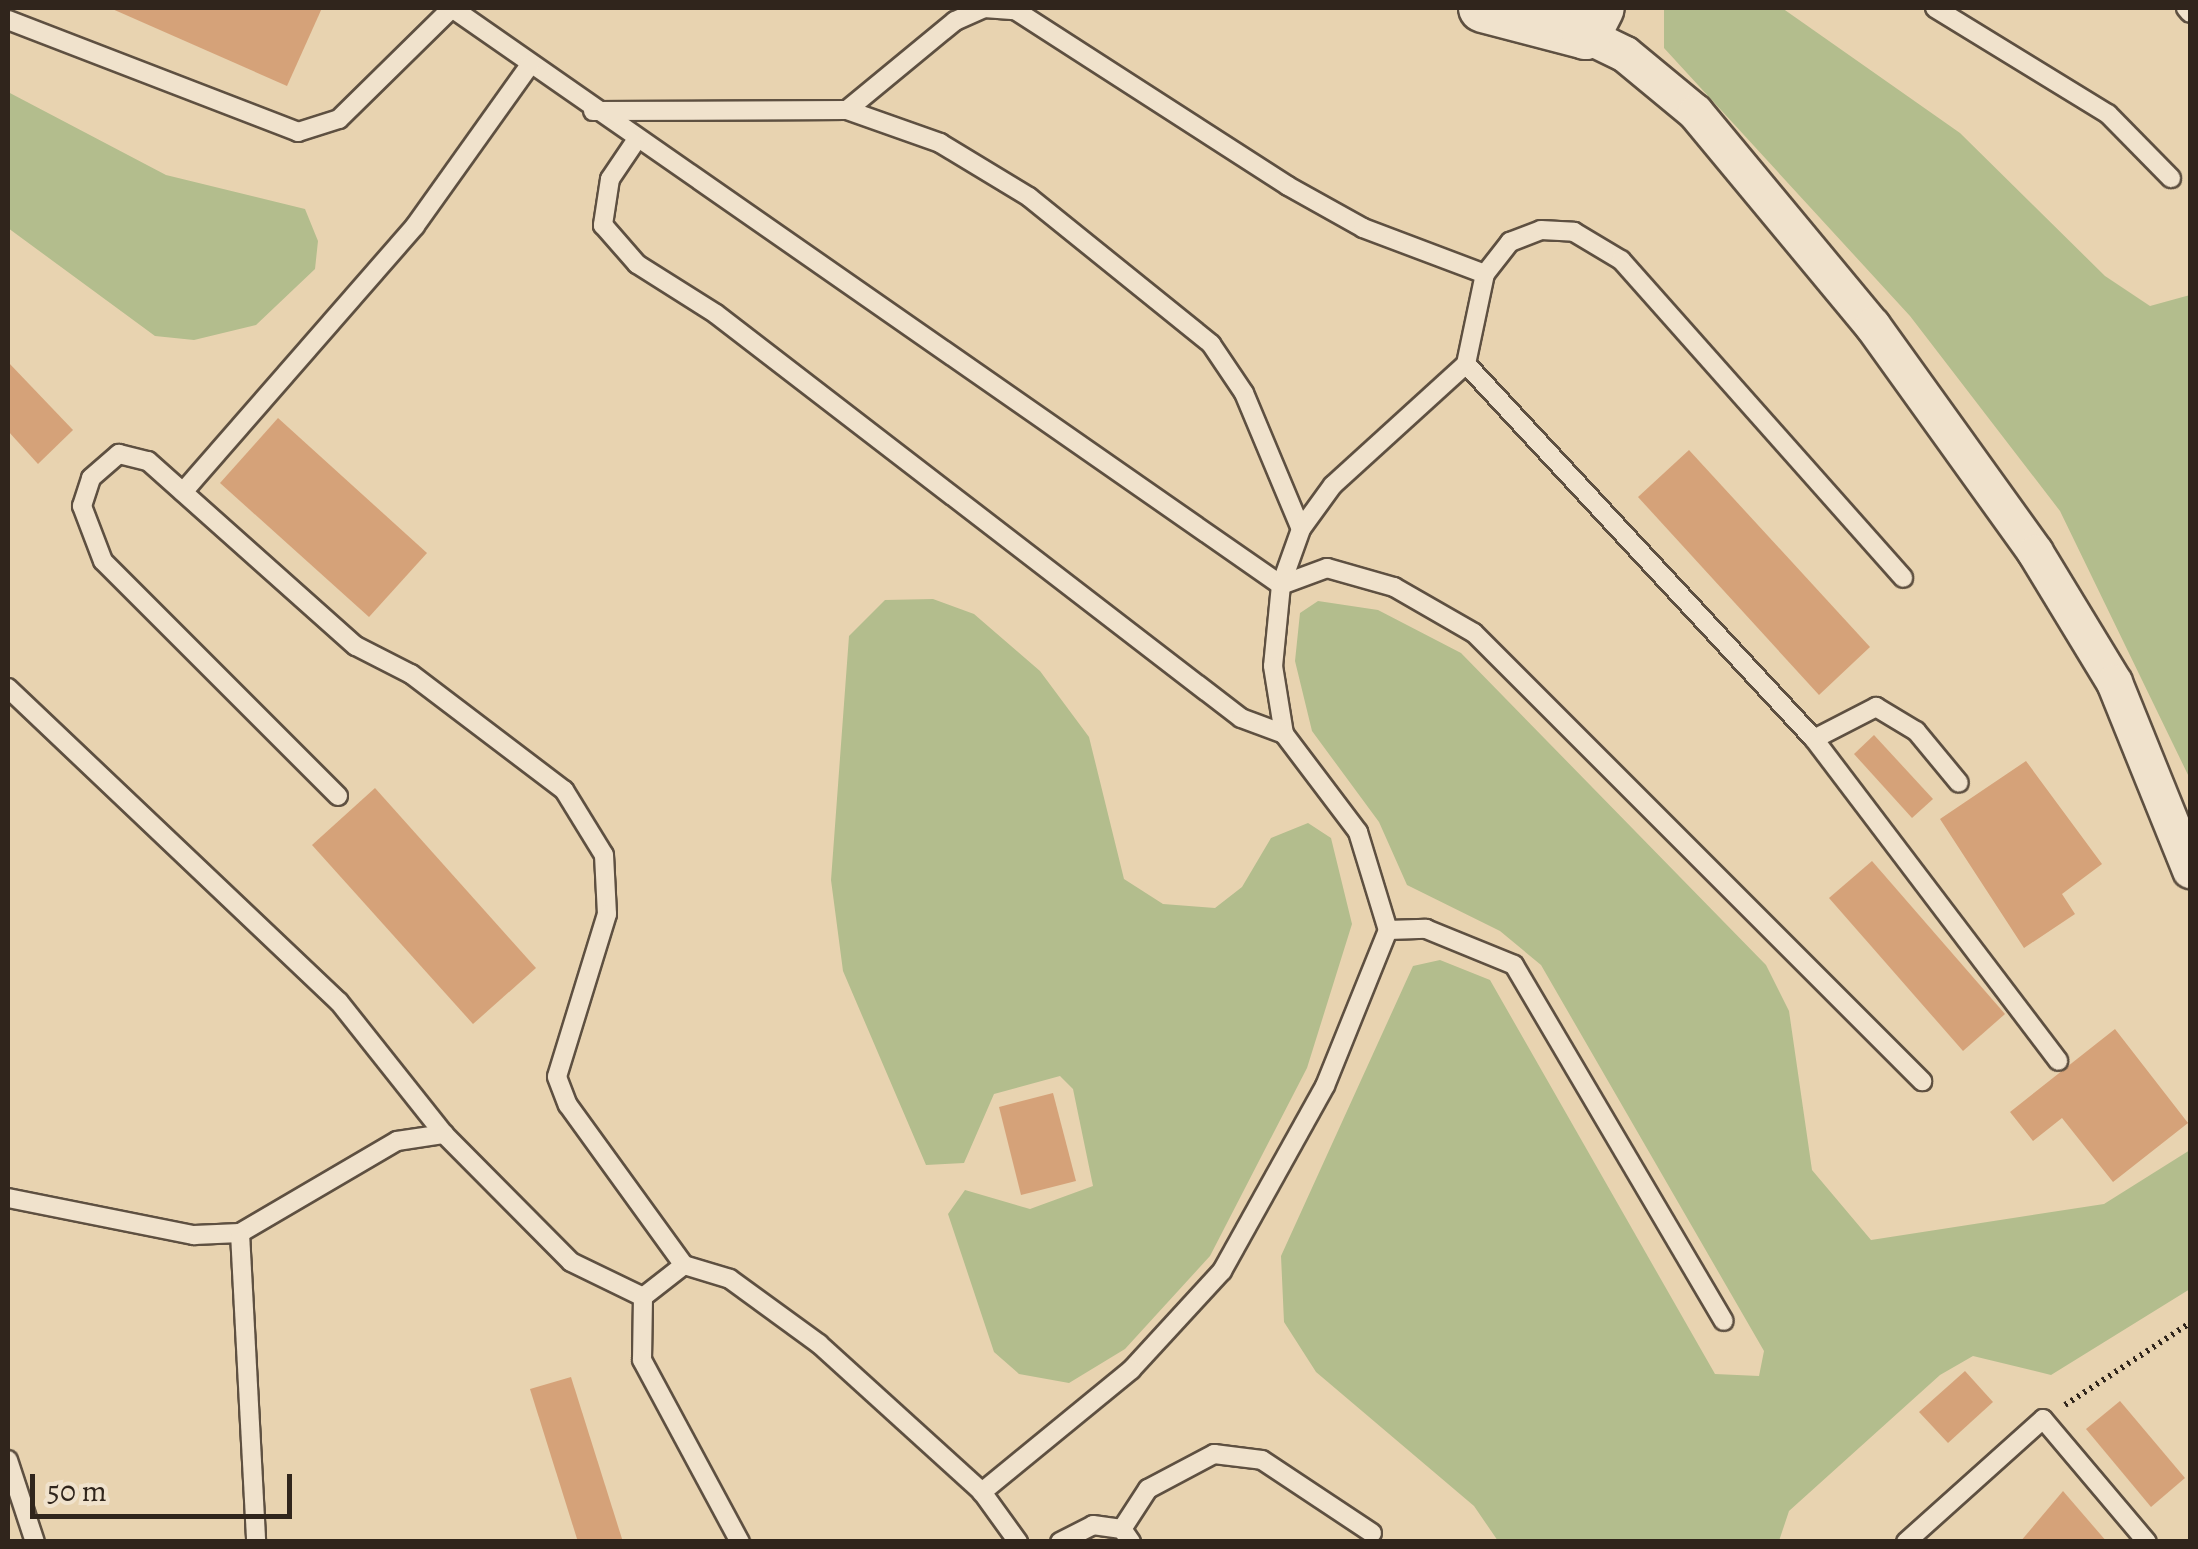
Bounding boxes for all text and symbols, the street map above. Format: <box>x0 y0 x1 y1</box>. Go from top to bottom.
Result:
scale bar <box>35 1454 298 1516</box>
text: 50 m <box>47 1471 107 1511</box>

